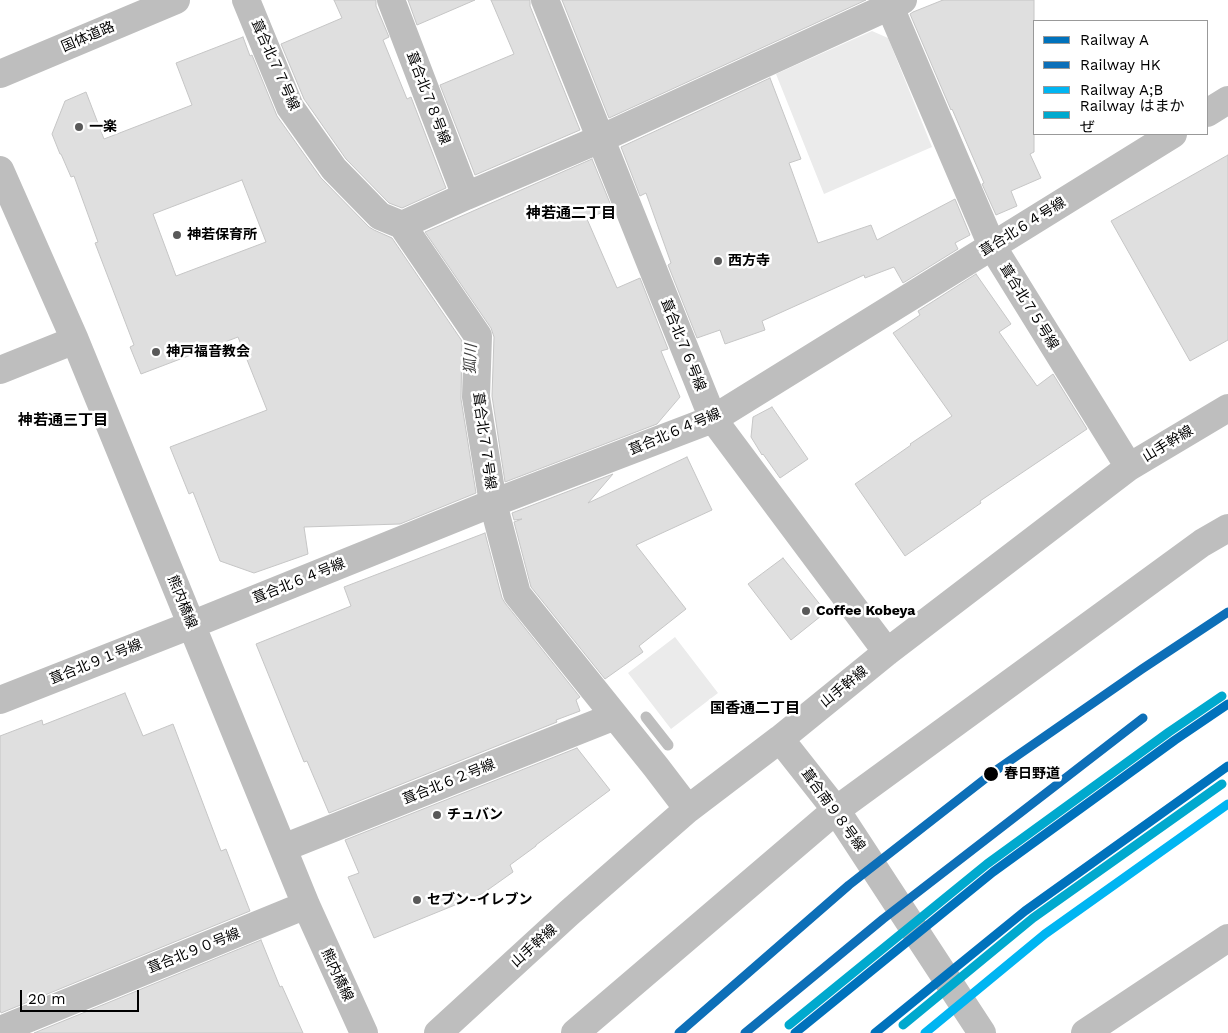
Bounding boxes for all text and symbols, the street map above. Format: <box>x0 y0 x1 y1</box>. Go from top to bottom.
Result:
street label: 葺合北７７号線 <box>247 17 303 113</box>
street label: 国体道路 <box>59 18 117 56</box>
legend <box>1033 20 1208 135</box>
text: Railway A <box>1080 31 1149 49</box>
street label: 葺合北７８号線 <box>403 49 453 147</box>
text: Railway HK <box>1080 56 1161 74</box>
text: Railway A;B <box>1080 81 1163 99</box>
text: Railway はまかぜ <box>1080 97 1184 136</box>
place label: 一楽 <box>89 119 117 135</box>
marker: 一楽 <box>73 121 85 133</box>
street label: 葺合北６４号線 <box>977 194 1069 260</box>
district label: 神若通二丁目 <box>526 205 616 223</box>
place label: 神若保育所 <box>187 227 257 243</box>
marker: 神若保育所 <box>171 229 183 241</box>
place label: 西方寺 <box>728 253 770 269</box>
marker: 西方寺 <box>712 255 724 267</box>
street label: 葺合北７５号線 <box>996 261 1062 353</box>
street label: 葺合北７６号線 <box>657 296 709 394</box>
place label: 神戸福音教会 <box>166 344 250 360</box>
water label: 狐川 <box>461 344 481 374</box>
marker: 神戸福音教会 <box>150 346 162 358</box>
street label: 葺合北７７号線 <box>469 391 499 491</box>
street label: 葺合北６４号線 <box>627 405 723 459</box>
district label: 神若通三丁目 <box>18 412 108 430</box>
street label: 山手幹線 <box>1140 422 1196 466</box>
street label: 葺合北６４号線 <box>250 555 348 607</box>
street label: 熊内橋線 <box>164 573 200 631</box>
place label: Coffee Kobeya <box>816 603 915 619</box>
marker: Coffee Kobeya <box>800 605 812 617</box>
street label: 葺合北９１号線 <box>47 636 145 688</box>
street label: 山手幹線 <box>817 663 871 711</box>
district label: 国香通二丁目 <box>710 700 800 718</box>
street label: 葺合北６２号線 <box>400 756 498 808</box>
street label: 葺合南９８号線 <box>797 765 869 855</box>
marker: 春日野道 <box>982 765 1000 783</box>
place label: 春日野道 <box>1004 766 1060 782</box>
place label: チュバン <box>447 807 503 823</box>
marker: チュバン <box>431 809 443 821</box>
place label: セブン-イレブン <box>427 892 532 908</box>
marker: セブン-イレブン <box>411 894 423 906</box>
street label: 山手幹線 <box>508 921 560 971</box>
street label: 葺合北９０号線 <box>145 925 243 977</box>
street label: 熊内橋線 <box>318 946 356 1004</box>
scale bar <box>22 980 141 1012</box>
text: 20 m <box>28 990 66 1008</box>

